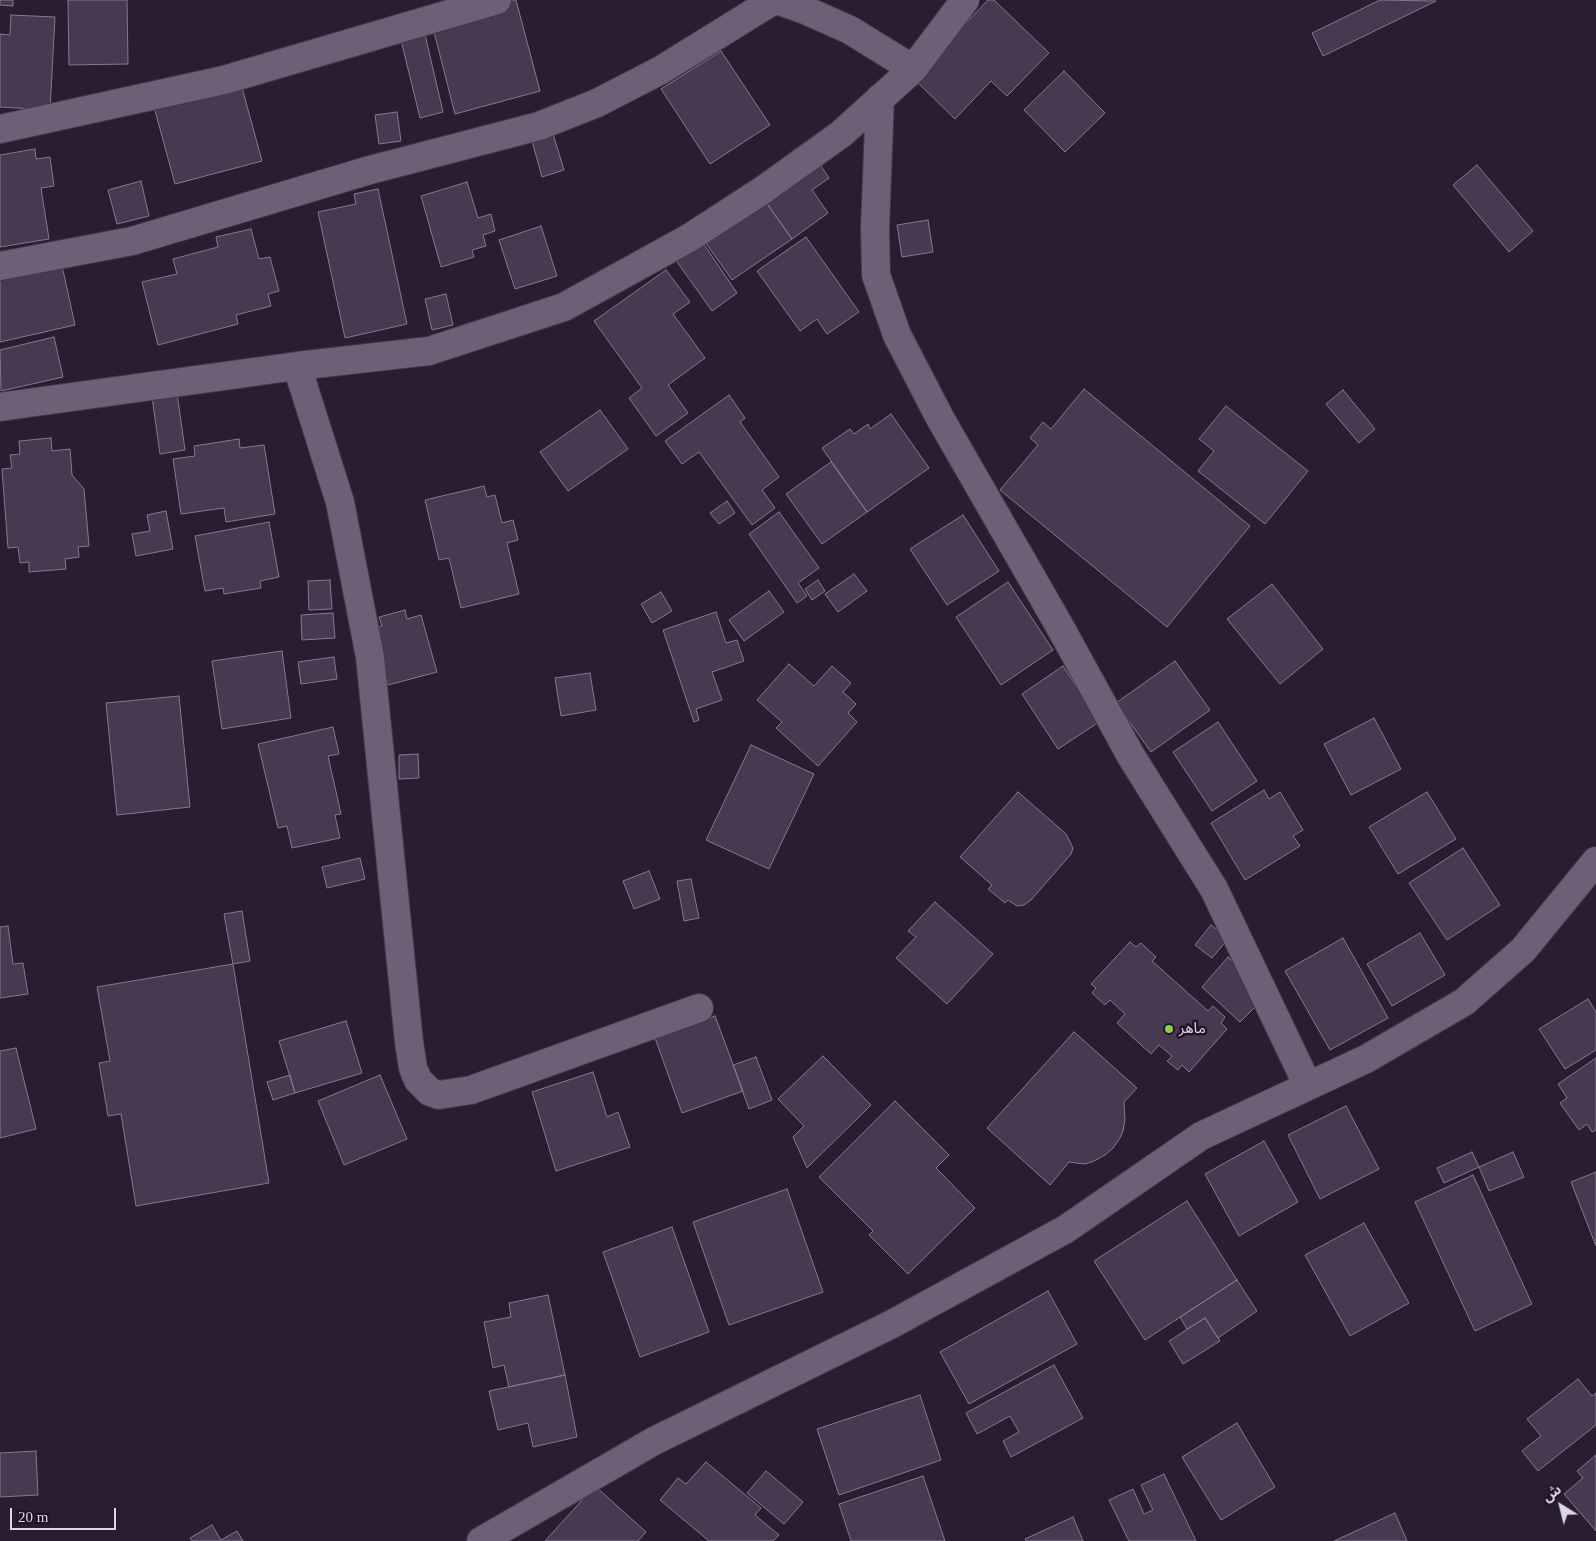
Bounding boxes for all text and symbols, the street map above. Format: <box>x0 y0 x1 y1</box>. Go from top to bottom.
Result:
place label: ماهر <box>1179 1020 1206 1038</box>
marker: ماهر <box>1163 1023 1175 1035</box>
north arrow <box>1536 1481 1586 1531</box>
text: ش <box>1540 1482 1564 1505</box>
scale bar <box>12 1498 119 1530</box>
text: 20 m <box>18 1509 48 1525</box>

